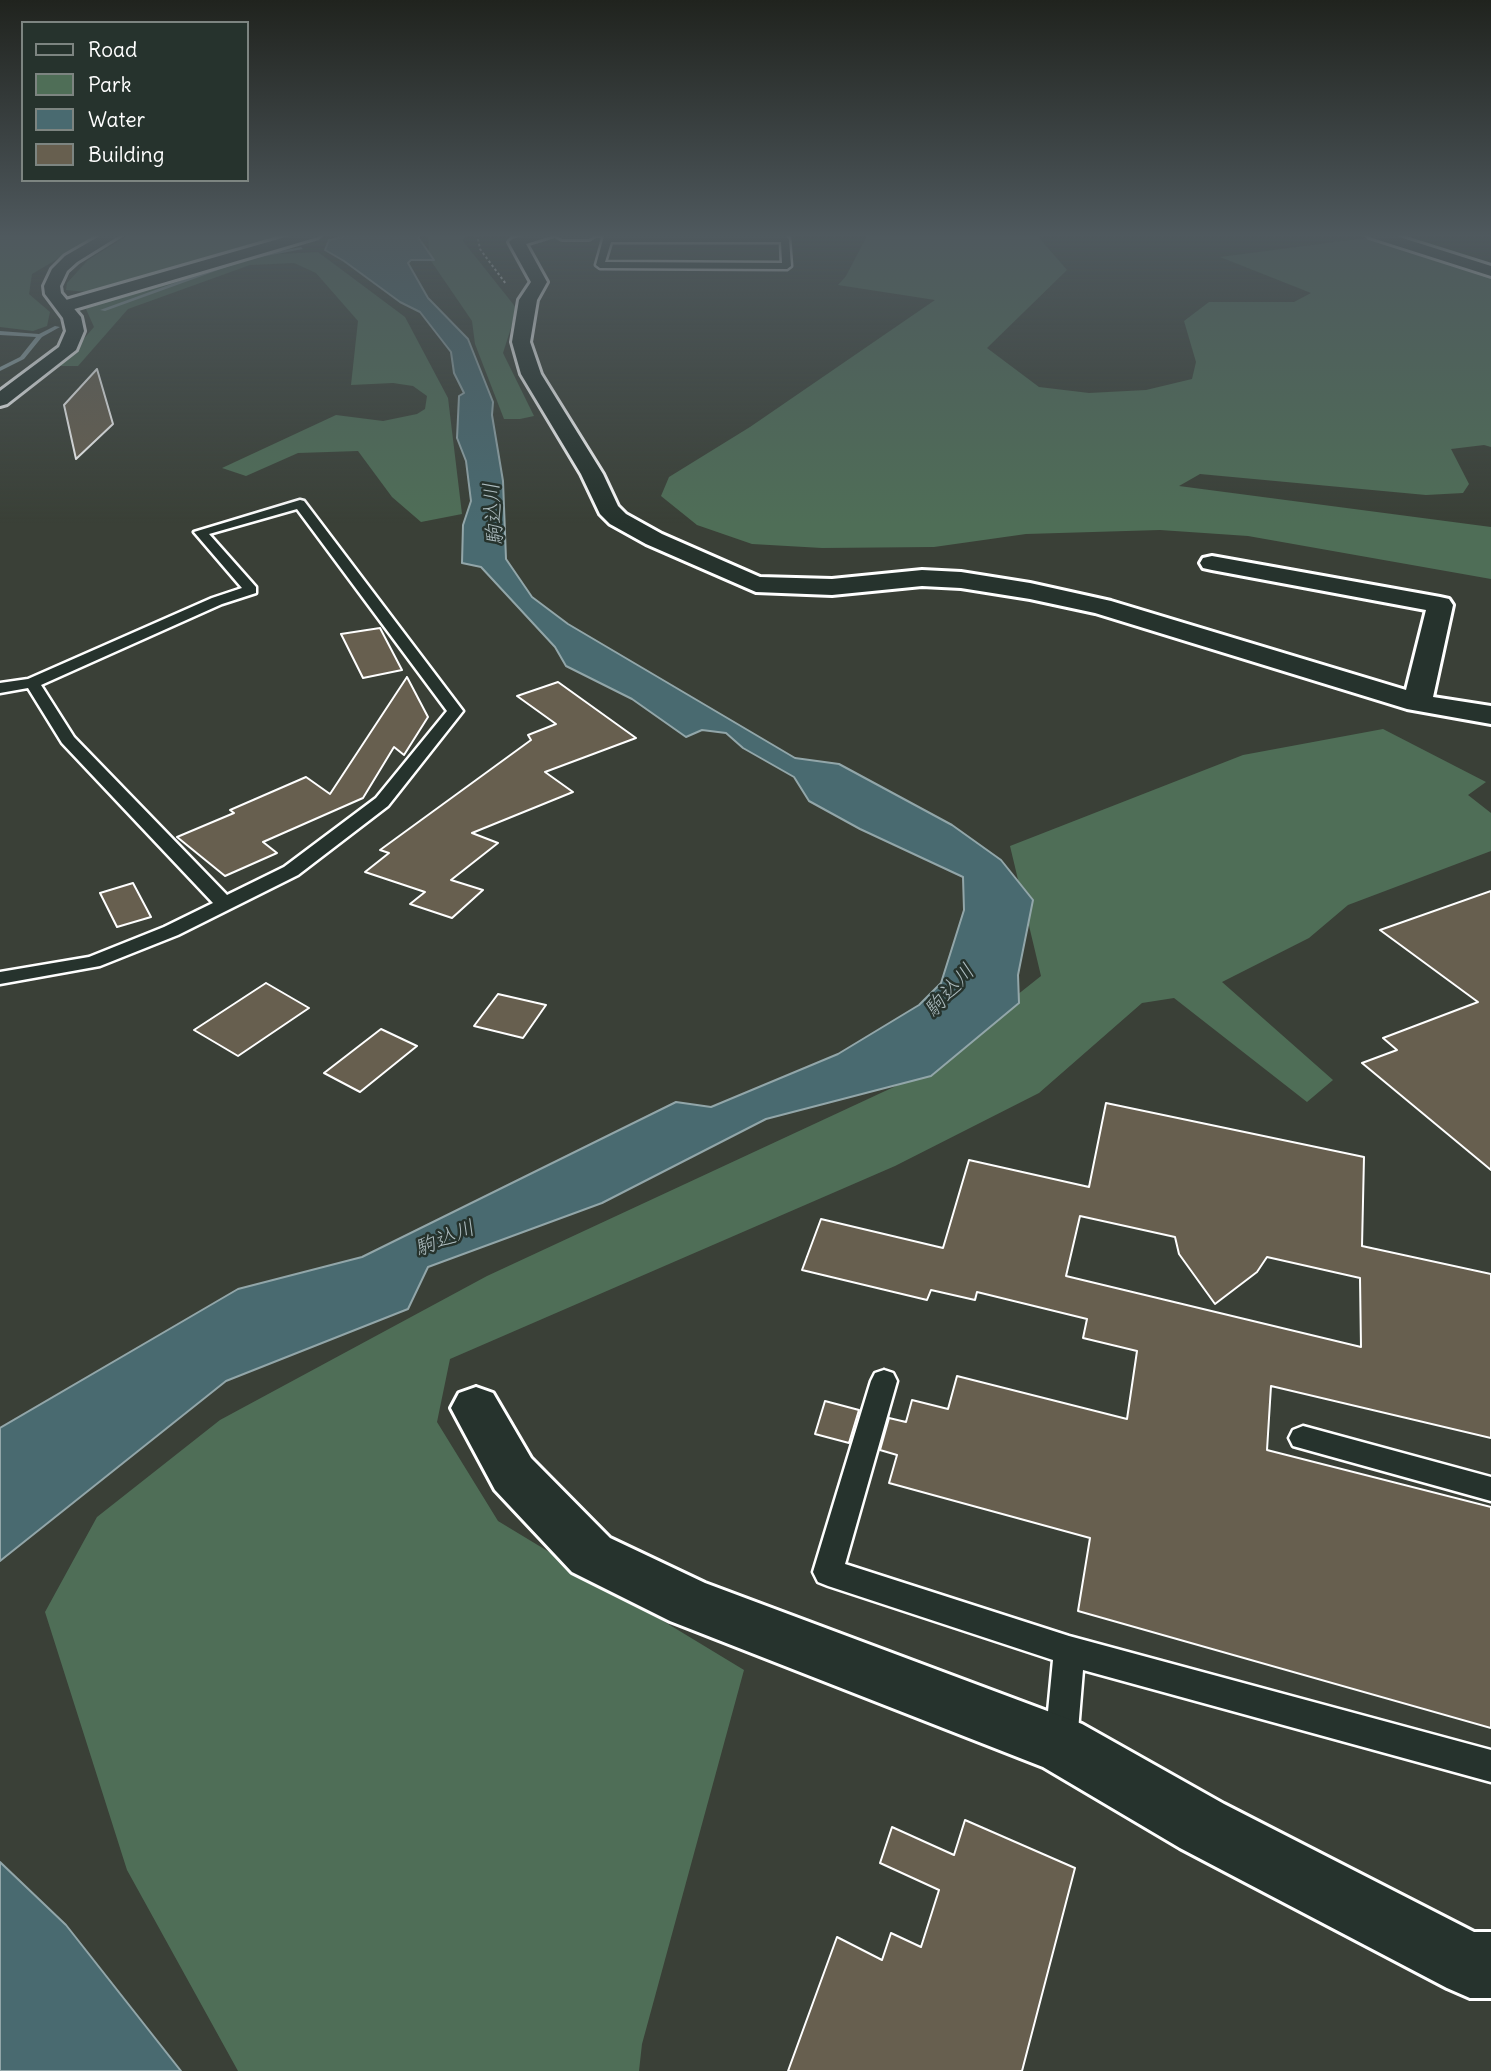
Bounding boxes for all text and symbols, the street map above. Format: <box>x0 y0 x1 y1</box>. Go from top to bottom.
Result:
legend <box>21 21 248 182</box>
text: Road <box>88 36 137 63</box>
text: Park <box>88 71 131 98</box>
text: Water <box>88 106 145 133</box>
text: Building <box>88 141 164 168</box>
water label: 駒込川 <box>479 482 509 546</box>
water label: 駒込川 <box>920 959 980 1023</box>
water label: 駒込川 <box>411 1216 479 1262</box>

